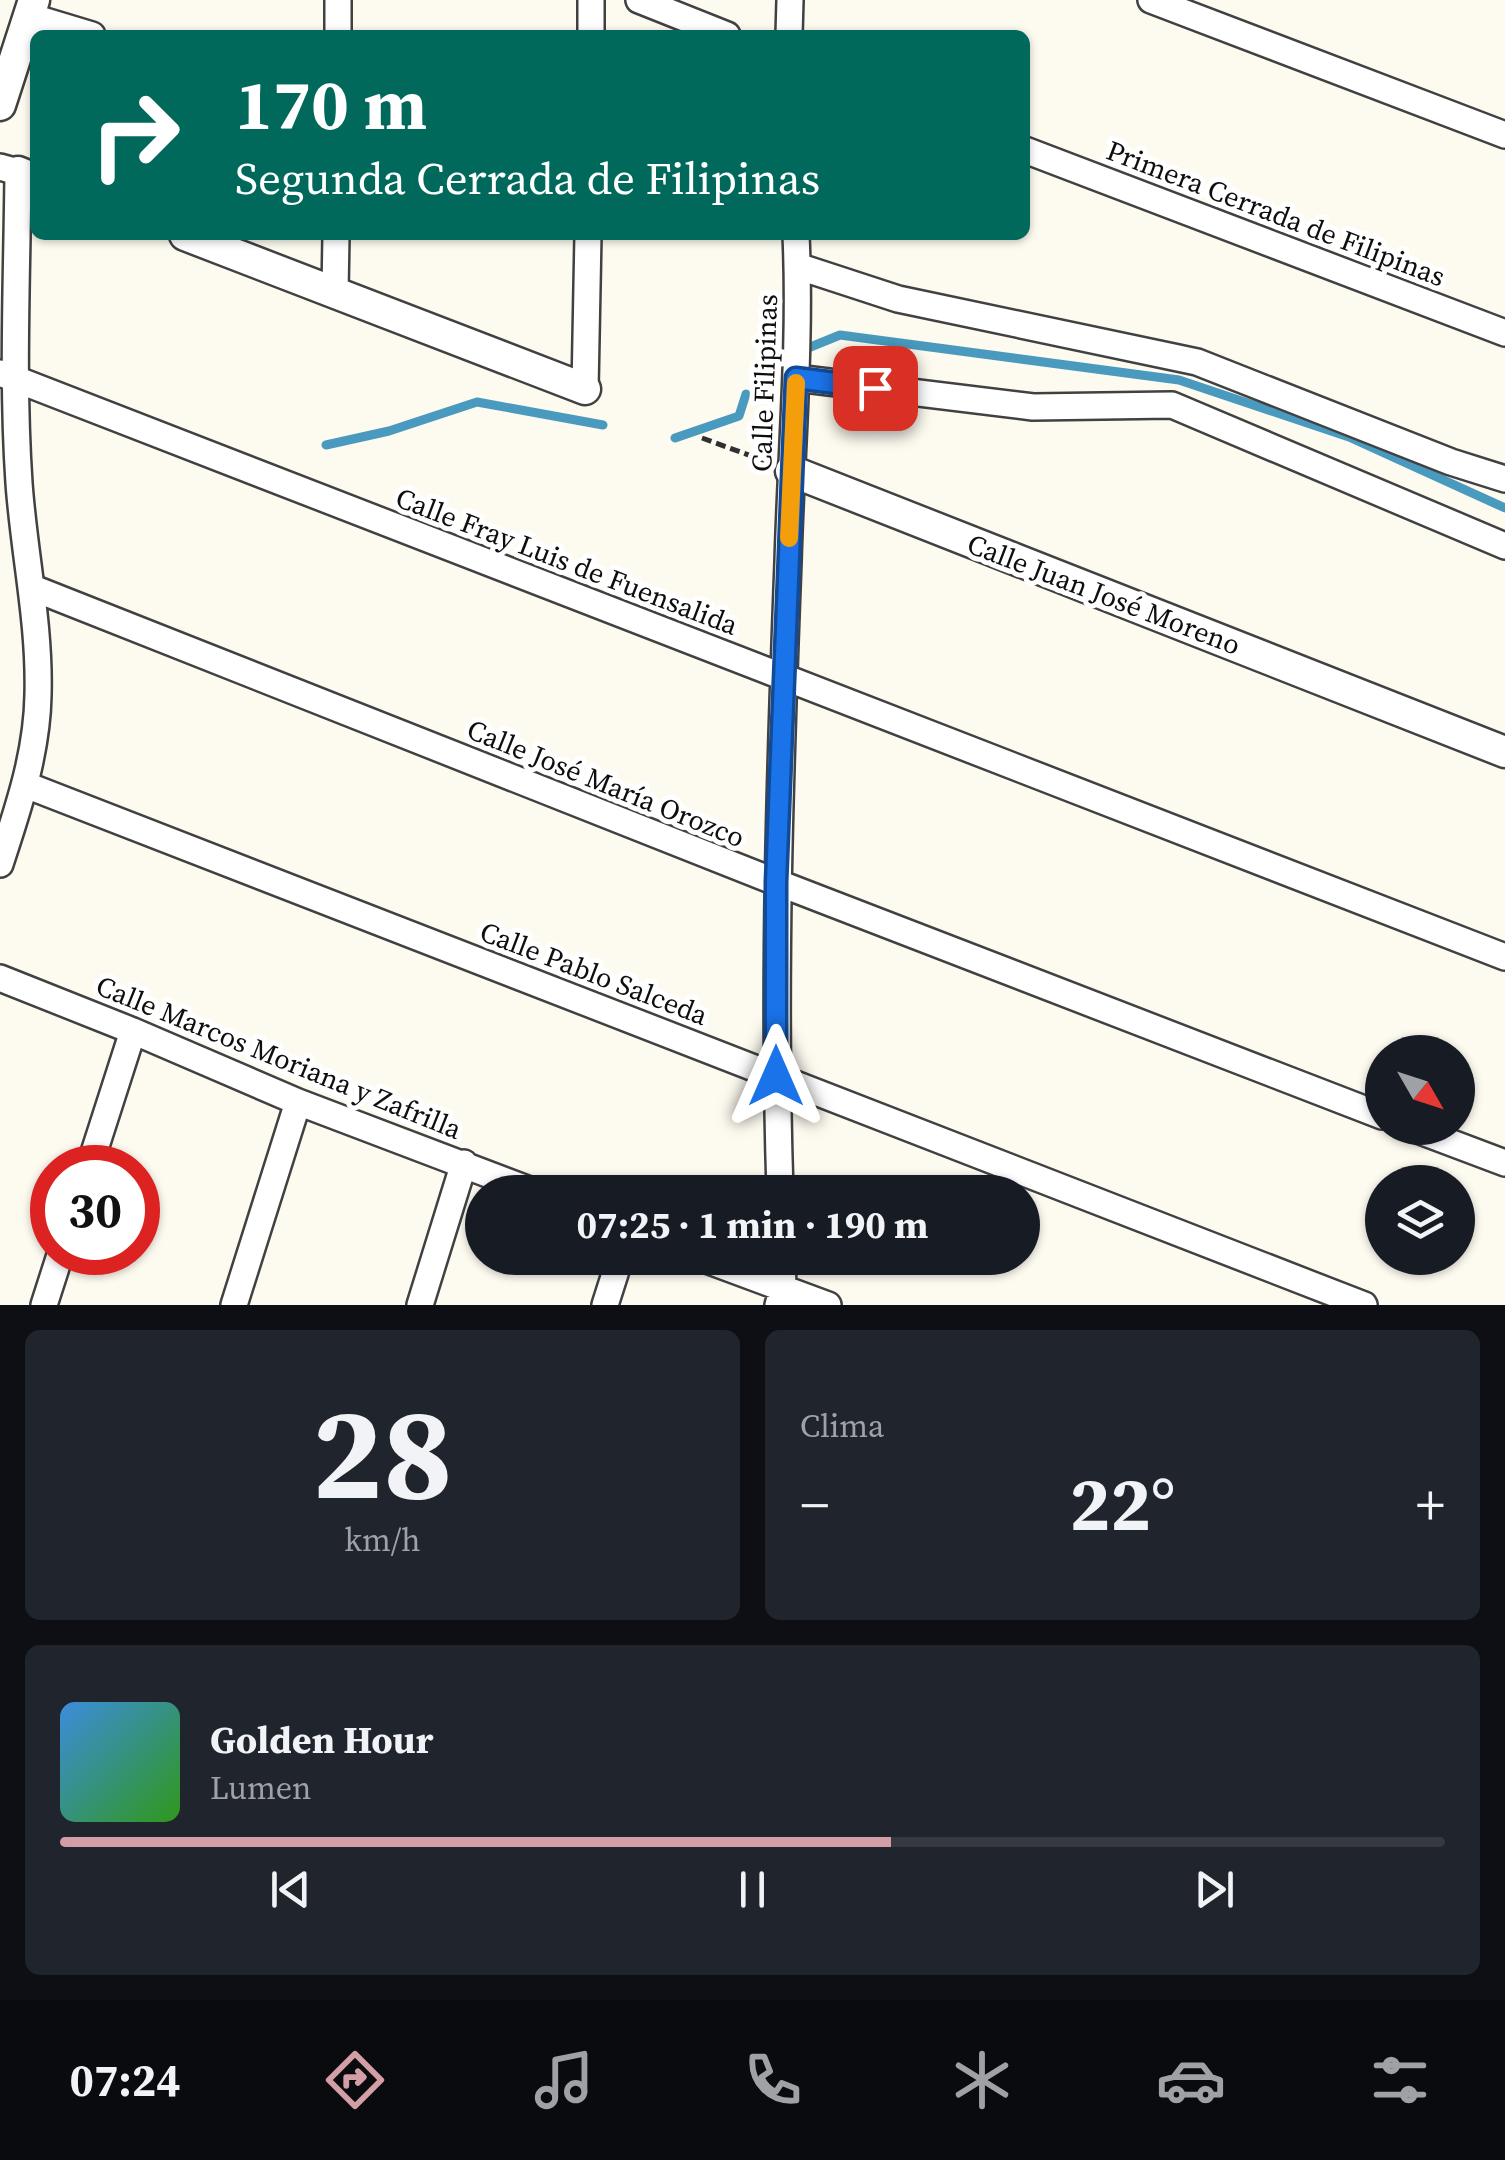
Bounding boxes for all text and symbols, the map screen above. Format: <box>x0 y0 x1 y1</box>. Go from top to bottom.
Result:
text: 170 m <box>235 56 427 152</box>
icon: right <box>70 70 200 200</box>
street label: Primera Cerrada de Filipinas <box>1101 131 1451 295</box>
text: Segunda Cerrada de Filipinas <box>235 147 820 209</box>
street label: Calle Filipinas <box>742 293 786 473</box>
pin <box>833 346 918 431</box>
icon: arrive <box>848 361 903 416</box>
street label: Calle Fray Luis de Fuensalida <box>391 478 744 644</box>
street label: Calle Juan José Moreno <box>962 524 1246 664</box>
street label: Calle José María Orozco <box>462 710 750 856</box>
street label: Calle Pablo Salceda <box>475 912 714 1034</box>
street label: Calle Marcos Moriana y Zafrilla <box>91 966 468 1148</box>
position arrow <box>724 1024 828 1128</box>
north arrow <box>1365 1035 1475 1145</box>
map controls <box>1365 1035 1475 1275</box>
speed limit sign: 30 <box>30 1145 160 1275</box>
button: layers <box>1365 1165 1475 1275</box>
text: 07:25 · 1 min · 190 m <box>576 1199 929 1251</box>
text: 28 <box>312 1363 453 1542</box>
text: Clima <box>800 1404 884 1448</box>
text: 22° <box>1070 1452 1175 1555</box>
text: − <box>800 1467 829 1542</box>
text: + <box>1416 1467 1445 1542</box>
text: km/h <box>344 1518 421 1562</box>
text: Golden Hour <box>210 1714 433 1766</box>
text: Lumen <box>210 1766 312 1810</box>
icon: previous <box>263 1862 318 1917</box>
icon: pause <box>725 1862 780 1917</box>
icon: next <box>1187 1862 1242 1917</box>
icon: directions <box>320 2045 390 2115</box>
icon: music <box>529 2045 599 2115</box>
icon: phone <box>738 2045 808 2115</box>
icon: climate <box>947 2045 1017 2115</box>
icon: car <box>1156 2045 1226 2115</box>
icon: filters <box>1365 2045 1435 2115</box>
text: 07:24 <box>70 2049 181 2111</box>

